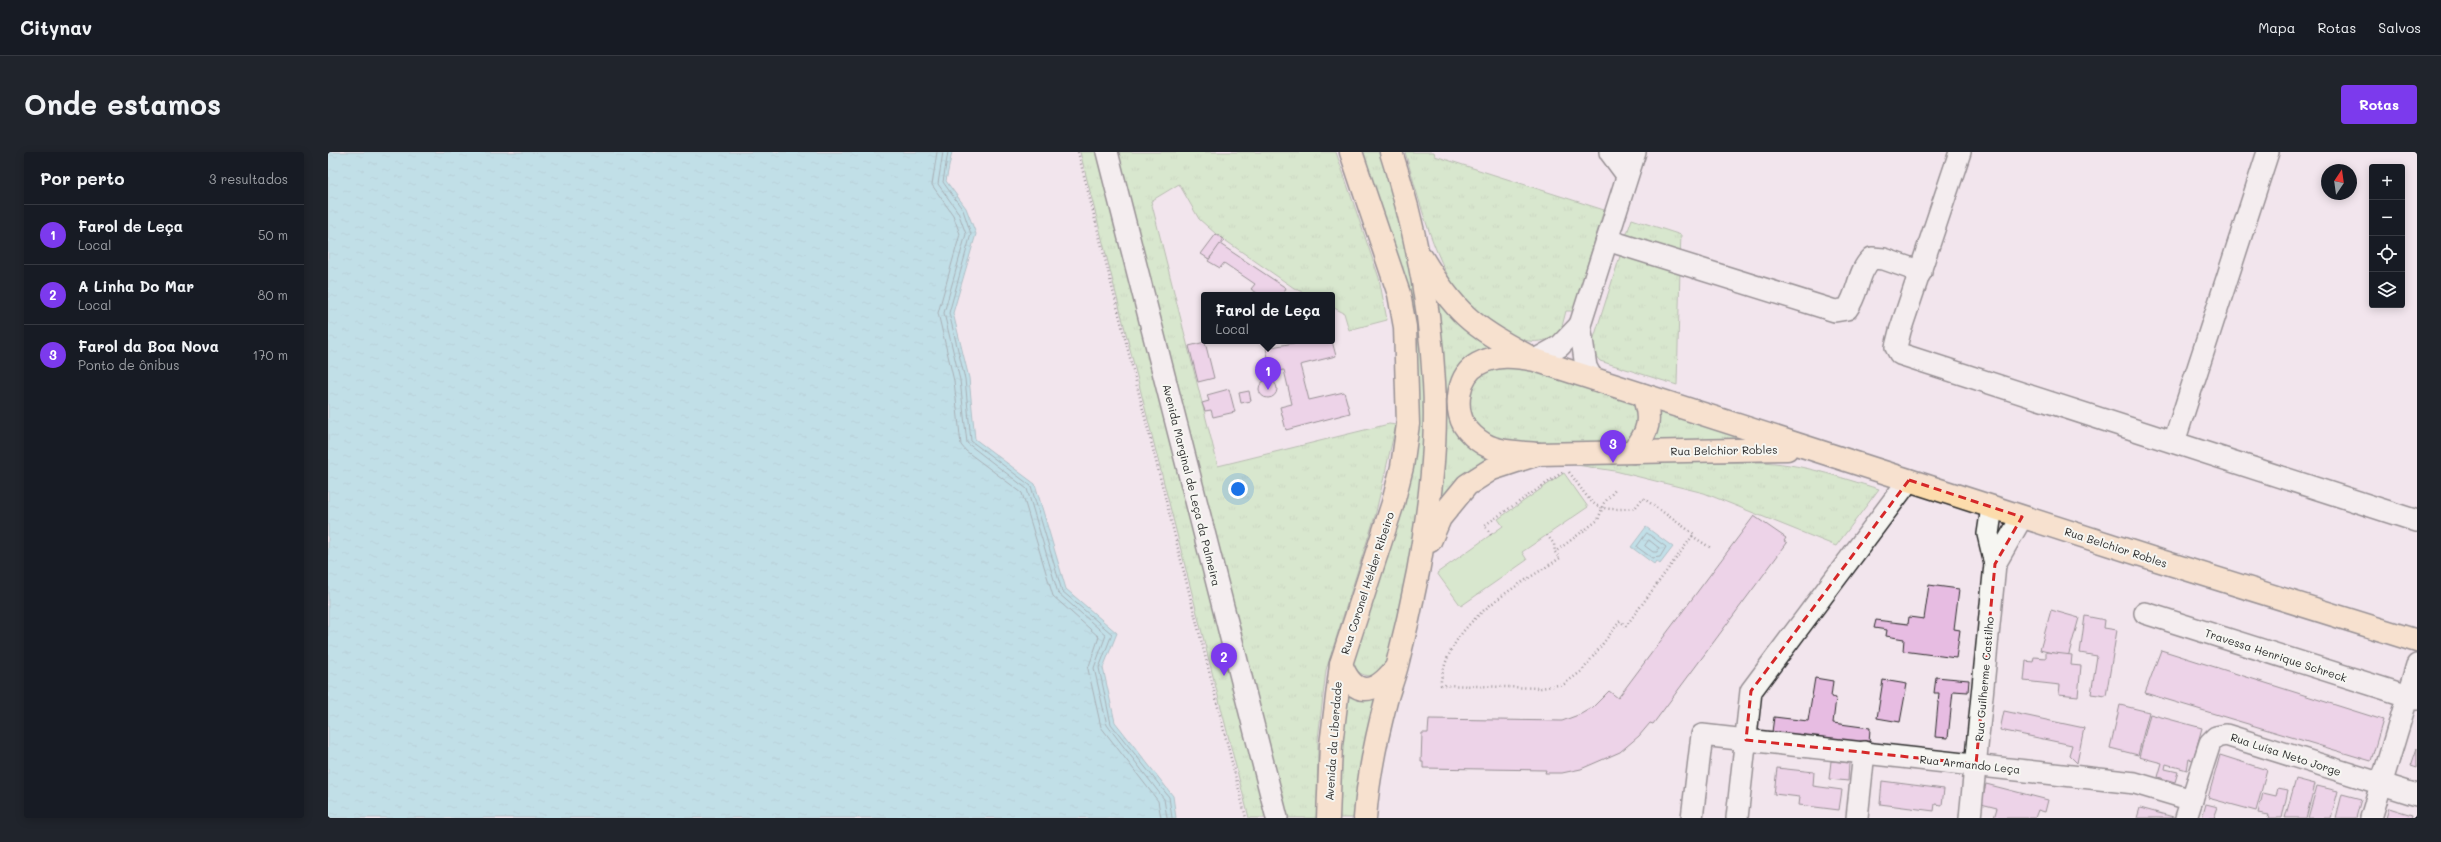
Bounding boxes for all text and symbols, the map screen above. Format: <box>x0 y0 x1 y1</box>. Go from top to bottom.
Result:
text: Citynav <box>20 15 92 40</box>
text: Mapa <box>2258 18 2295 37</box>
text: Rotas <box>2317 18 2356 37</box>
text: Salvos <box>2378 18 2421 37</box>
button: Rotas <box>2341 85 2417 124</box>
text: Onde estamos <box>24 86 221 122</box>
north arrow <box>2321 164 2357 200</box>
map controls <box>2369 164 2405 308</box>
button: + <box>2369 164 2405 200</box>
text: Por perto <box>40 167 124 189</box>
text: 3 resultados <box>209 170 288 187</box>
button: − <box>2369 200 2405 236</box>
text: Farol de Leça <box>78 216 183 236</box>
text: 1 <box>50 226 56 243</box>
text: 50 m <box>258 226 288 243</box>
text: Local <box>78 236 112 253</box>
button: locate <box>2369 236 2405 272</box>
button: layers <box>2369 272 2405 308</box>
text: A Linha Do Mar <box>78 276 194 296</box>
text: 2 <box>49 286 57 303</box>
text: 80 m <box>258 286 288 303</box>
popup <box>1201 292 1335 344</box>
text: Local <box>78 296 112 313</box>
text: Farol de Leça <box>1216 300 1320 320</box>
text: Local <box>1216 320 1249 337</box>
text: Farol da Boa Nova <box>78 336 219 356</box>
text: 3 <box>49 346 57 363</box>
text: 170 m <box>252 346 288 363</box>
text: Ponto de ônibus <box>78 356 180 373</box>
pin: 1 <box>1255 357 1281 390</box>
street label: Avenida Marginal de Leça da Palmeira <box>1160 382 1224 588</box>
pin: 3 <box>1600 430 1626 463</box>
street label: Rua Belchior Robles <box>1670 442 1778 458</box>
your location <box>1228 479 1248 499</box>
street label: Rua Coronel Hélder Ribeiro <box>1337 509 1397 656</box>
street label: Rua Belchior Robles <box>2063 523 2169 571</box>
street label: Rua Guilherme Castilho <box>1971 616 1997 742</box>
street label: Travessa Henrique Schreck <box>2203 625 2349 685</box>
pin: 2 <box>1211 643 1237 676</box>
street label: Avenida da Liberdade <box>1321 681 1345 801</box>
street label: Rua Luísa Neto Jorge <box>2229 729 2343 779</box>
street label: Rua Armando Leça <box>1919 751 2021 777</box>

